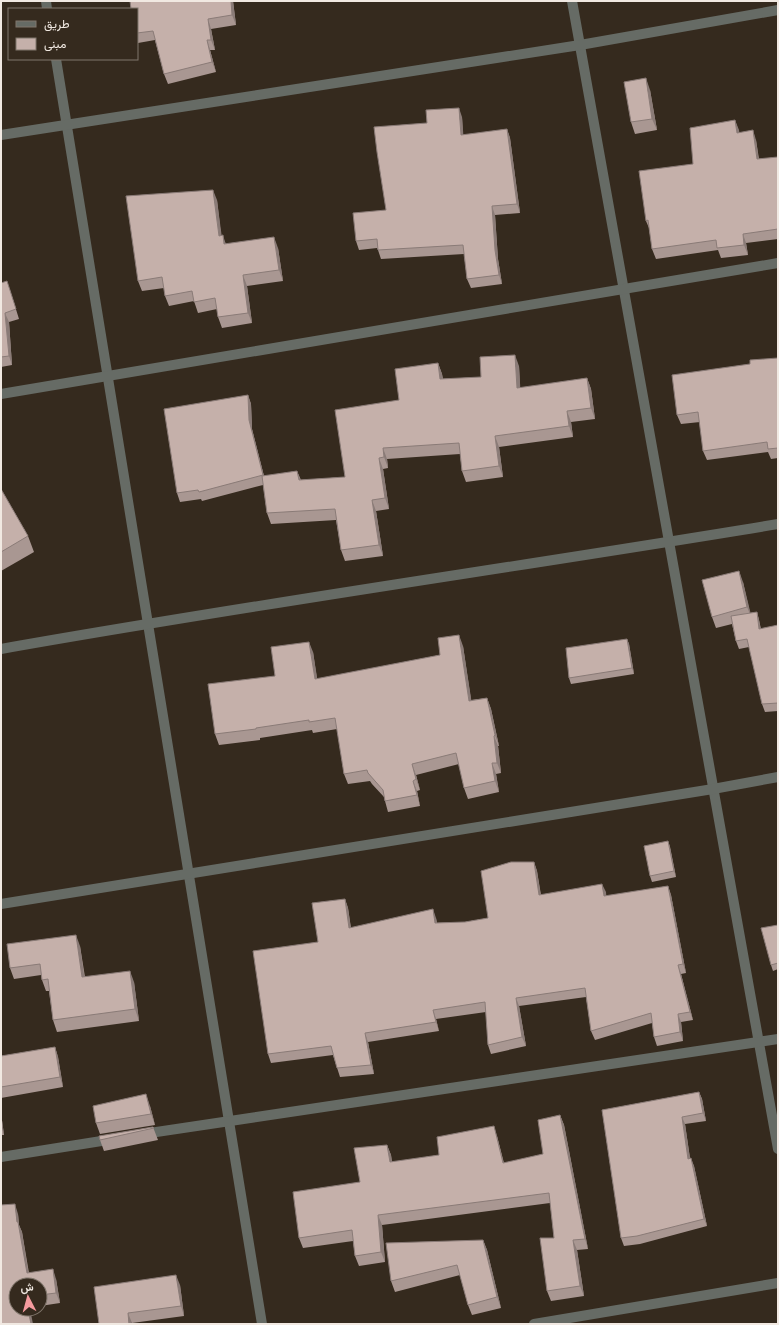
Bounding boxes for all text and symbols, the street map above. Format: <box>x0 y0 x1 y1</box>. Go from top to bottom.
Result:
legend <box>8 8 138 60</box>
text: طريق <box>44 16 70 32</box>
text: مبنى <box>44 36 66 52</box>
north arrow <box>8 1277 48 1317</box>
text: ش <box>20 1279 34 1295</box>

